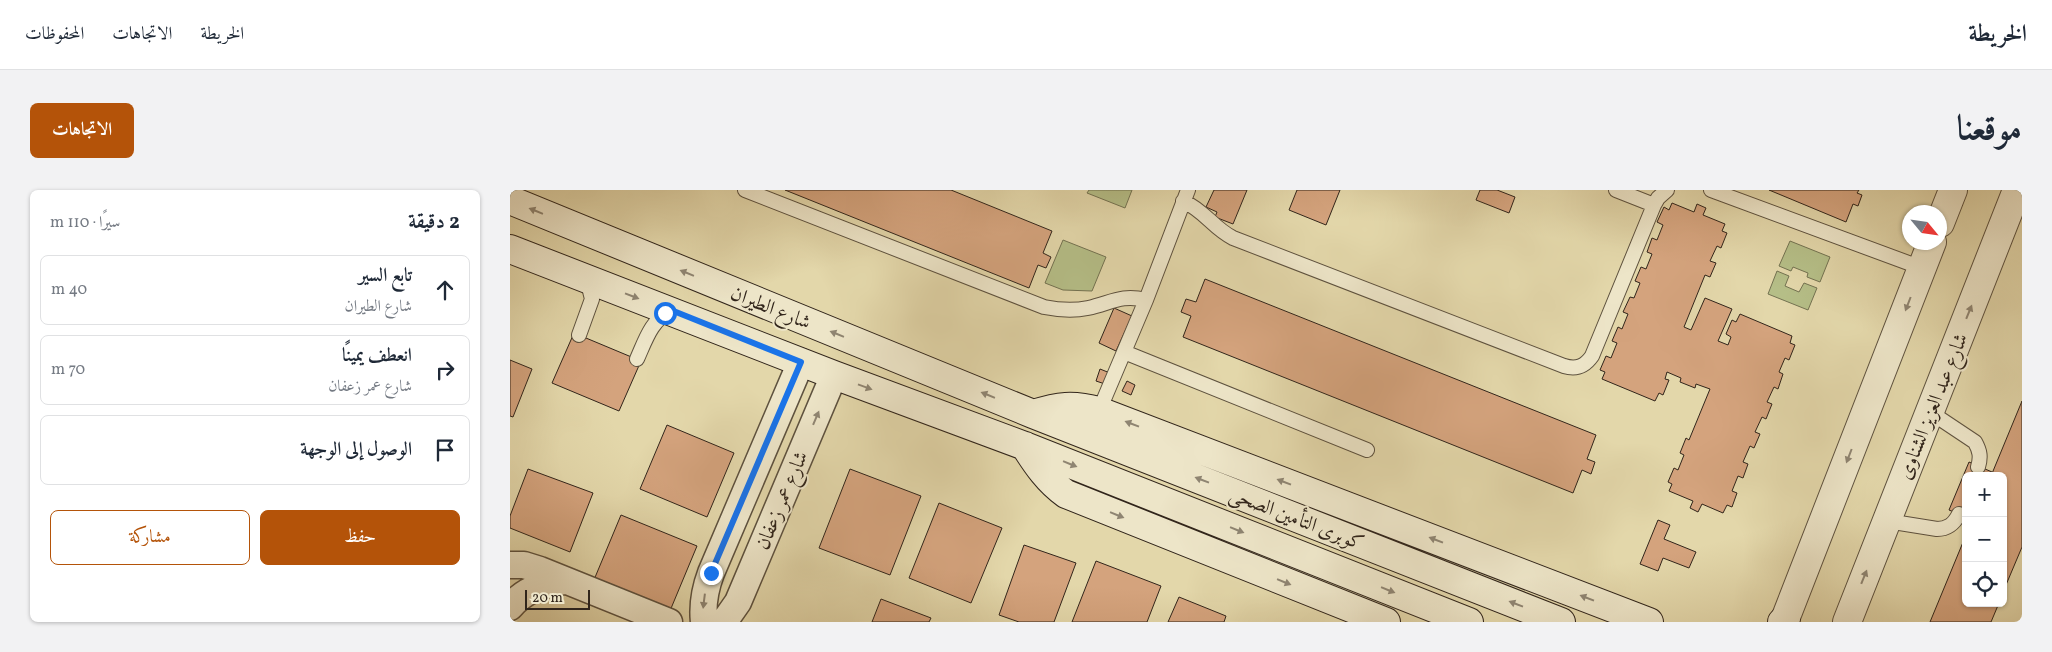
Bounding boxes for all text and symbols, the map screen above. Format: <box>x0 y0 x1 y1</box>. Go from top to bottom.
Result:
text: الخريطة <box>1969 18 2027 52</box>
text: المحفوظات <box>25 22 84 47</box>
text: الاتجاهات <box>112 22 172 47</box>
text: الخريطة <box>200 22 244 47</box>
button: الاتجاهات <box>30 103 134 158</box>
text: موقعنا <box>1957 106 2022 154</box>
north arrow <box>1902 205 1947 250</box>
one-way arrow <box>529 207 543 215</box>
text: 2 دقيقة <box>408 208 460 237</box>
text: سيرًا · 110 m <box>50 212 120 234</box>
text: تابع السير <box>359 263 412 289</box>
one-way arrow <box>679 268 694 276</box>
icon: ahead <box>431 276 459 304</box>
text: 40 m <box>51 279 87 301</box>
street label: شارع الطيران <box>725 280 815 339</box>
one-way arrow <box>625 293 640 300</box>
text: شارع الطيران <box>345 296 412 318</box>
one-way arrow <box>1904 297 1912 312</box>
route start <box>654 302 677 325</box>
one-way arrow <box>1966 305 1974 319</box>
street label: شارع عبد العزيز الشناوى <box>1892 329 1978 485</box>
one-way arrow <box>829 330 844 338</box>
text: انعطف يمينًا <box>342 343 412 369</box>
icon: right <box>431 356 459 384</box>
text: 70 m <box>51 359 85 381</box>
text: شارع عمر زعفان <box>328 376 412 398</box>
one-way arrow <box>858 384 873 391</box>
one-way arrow <box>980 391 995 399</box>
one-way arrow <box>812 411 820 425</box>
one-way arrow <box>1124 420 1139 428</box>
icon: arrive <box>431 436 459 464</box>
text: الوصول إلى الوجهة <box>300 437 412 463</box>
street label: شارع عمر زعفان <box>749 447 818 555</box>
one-way arrow <box>1845 448 1852 463</box>
one-way arrow <box>1063 460 1078 468</box>
map controls <box>1962 472 2007 607</box>
button: + <box>1962 472 2007 517</box>
one-way arrow <box>1194 476 1209 484</box>
one-way arrow <box>1276 478 1291 486</box>
street label: كوبرى التأمين الصحى <box>1225 479 1368 558</box>
button: مشاركة <box>50 510 250 565</box>
button: حفظ <box>260 510 460 565</box>
one-way arrow <box>1109 512 1124 519</box>
button: − <box>1962 517 2007 562</box>
one-way arrow <box>1230 527 1245 535</box>
one-way arrow <box>1428 536 1443 544</box>
route end <box>700 562 723 585</box>
button: locate <box>1962 562 2007 607</box>
one-way arrow <box>1861 570 1869 584</box>
one-way arrow <box>1277 578 1291 586</box>
scale bar <box>525 587 590 610</box>
one-way arrow <box>1381 587 1396 594</box>
text: 20 m <box>532 589 563 608</box>
one-way arrow <box>700 593 708 609</box>
one-way arrow <box>1580 594 1595 601</box>
one-way arrow <box>1508 600 1523 607</box>

